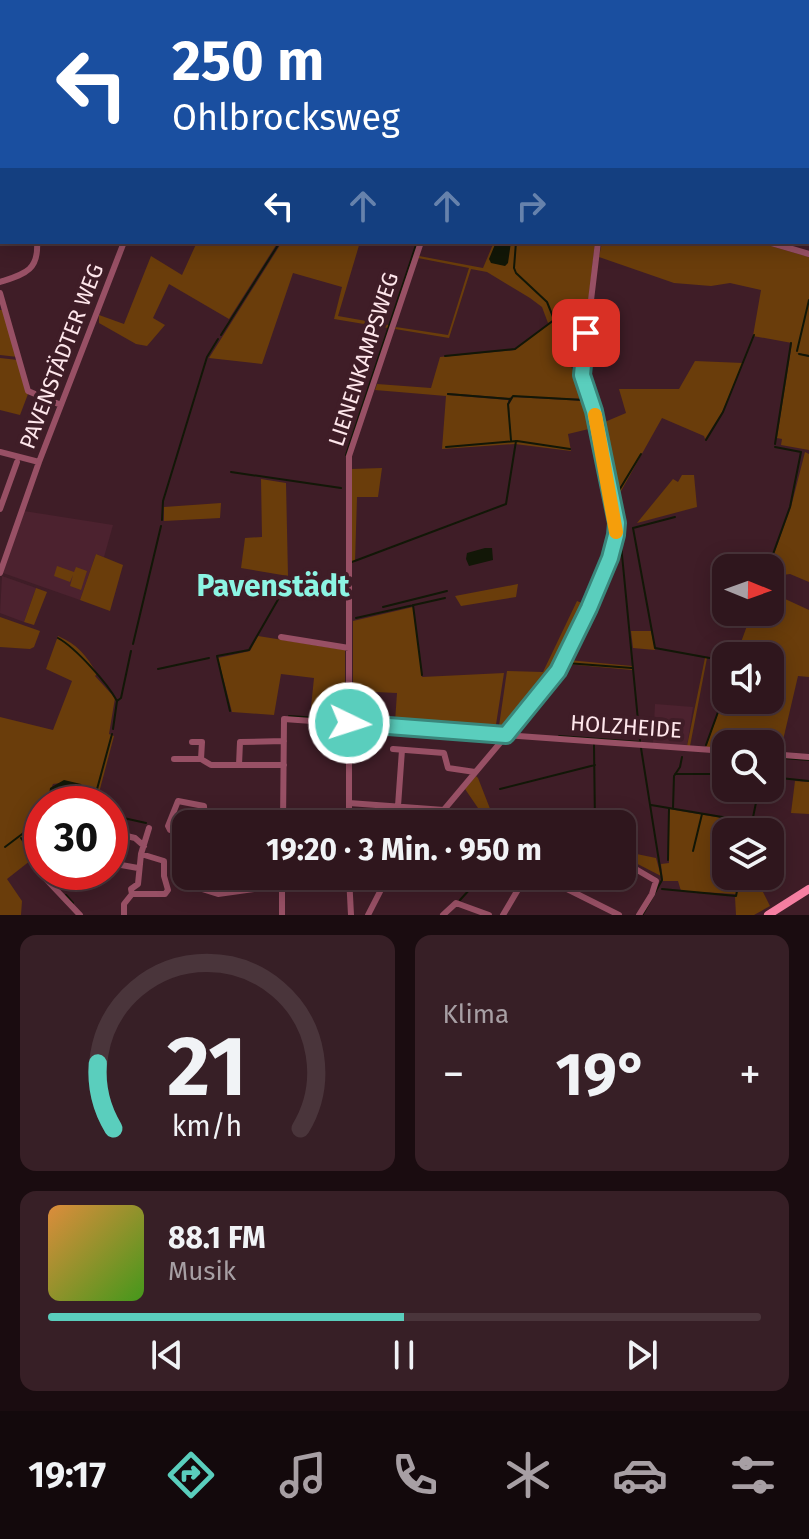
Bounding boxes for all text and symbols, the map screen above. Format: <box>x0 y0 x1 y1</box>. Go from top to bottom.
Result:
text: 250 m <box>172 28 324 95</box>
icon: left <box>40 32 144 136</box>
text: Ohlbrocksweg <box>172 96 400 140</box>
icon: left <box>257 184 301 228</box>
icon: ahead <box>341 184 385 228</box>
icon: ahead <box>425 184 469 228</box>
icon: right <box>509 184 553 228</box>
street label: PAVENSTÄDTER WEG <box>14 260 109 453</box>
street label: LIENENKAMPSWEG <box>323 269 404 450</box>
pin <box>552 299 620 367</box>
icon: arrive <box>564 311 608 355</box>
north arrow <box>712 554 784 626</box>
map controls <box>712 554 784 890</box>
district label: Pavenstädt <box>196 568 350 604</box>
button: sound <box>712 642 784 714</box>
position arrow <box>307 681 391 765</box>
street label: HOLZHEIDE <box>569 709 683 744</box>
button: search <box>712 730 784 802</box>
speed limit sign: 30 <box>24 786 128 890</box>
button: layers <box>712 818 784 890</box>
text: 19:20 · 3 Min. · 950 m <box>266 832 542 868</box>
text: Klima <box>443 999 509 1030</box>
text: 21 <box>167 1017 247 1117</box>
text: 19° <box>555 1039 648 1111</box>
text: − <box>443 1048 465 1101</box>
text: + <box>739 1048 761 1101</box>
text: km/h <box>172 1109 243 1144</box>
text: 88.1 FM <box>168 1220 266 1256</box>
text: Musik <box>168 1256 236 1287</box>
icon: previous <box>145 1333 189 1377</box>
icon: pause <box>382 1333 426 1377</box>
icon: next <box>620 1333 664 1377</box>
icon: directions <box>163 1447 219 1503</box>
icon: music <box>275 1447 331 1503</box>
icon: phone <box>387 1447 443 1503</box>
icon: climate <box>500 1447 556 1503</box>
icon: car <box>612 1447 668 1503</box>
icon: filters <box>725 1447 781 1503</box>
text: 19:17 <box>28 1453 106 1497</box>

